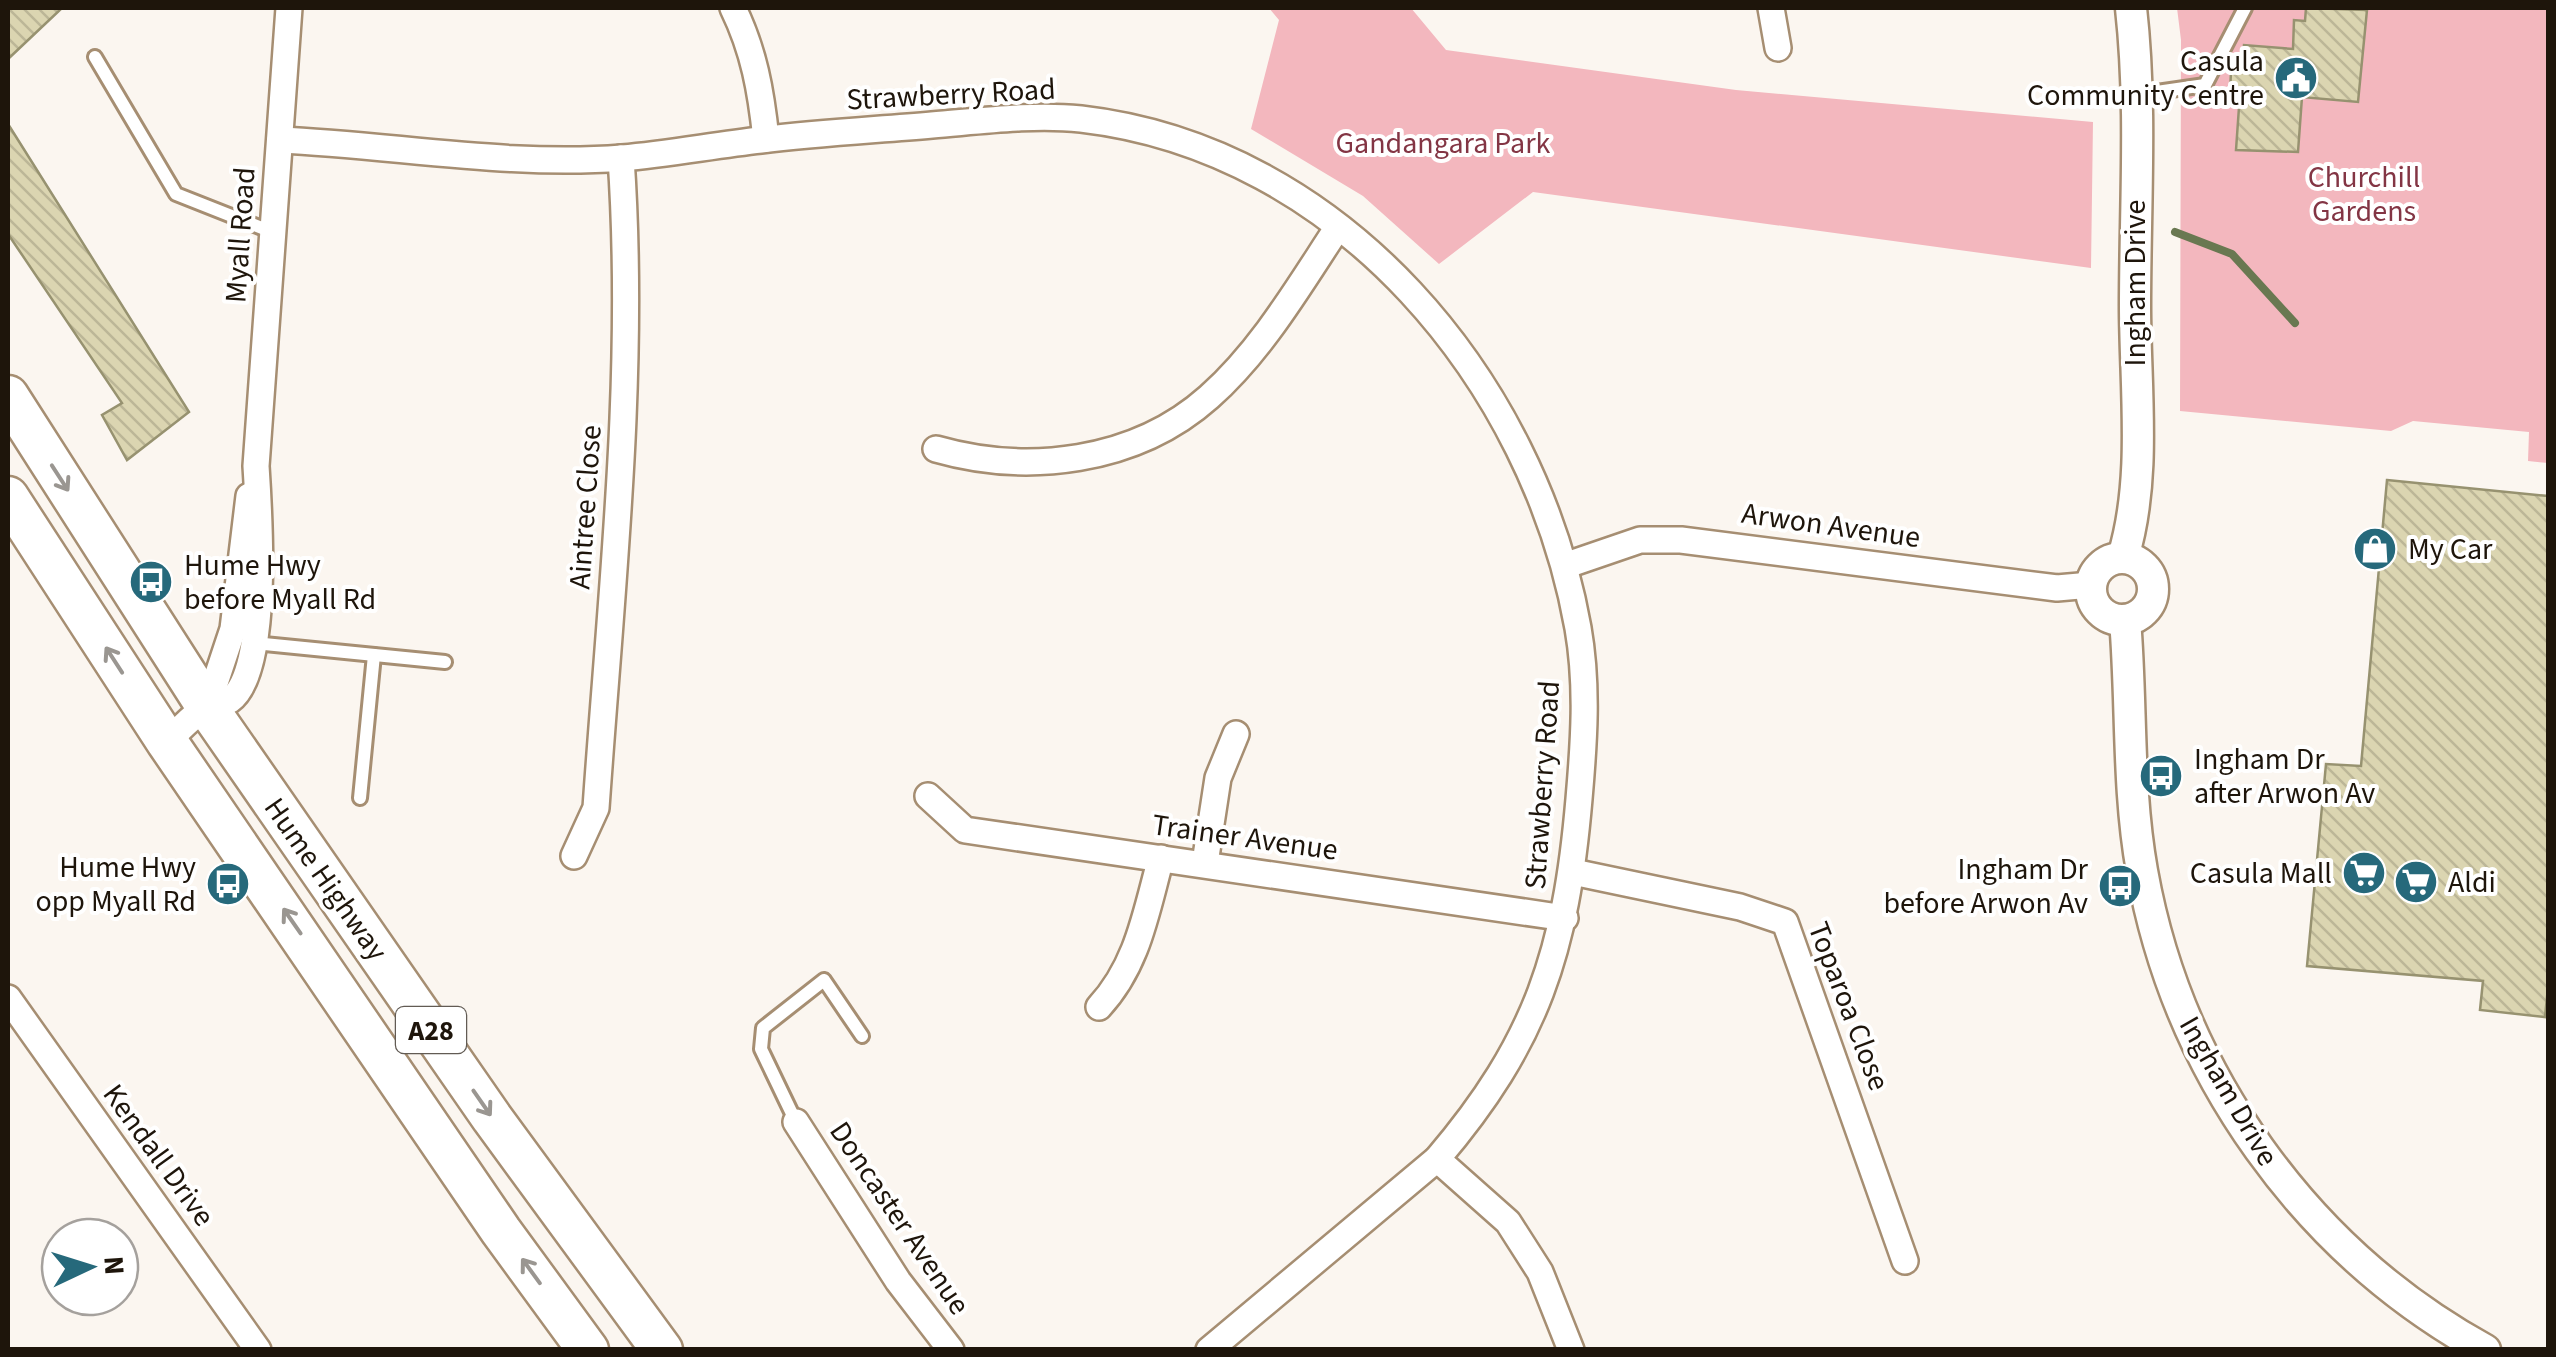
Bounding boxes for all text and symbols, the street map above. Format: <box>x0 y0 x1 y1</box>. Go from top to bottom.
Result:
place label: Casula Community Centre <box>2027 40 2264 117</box>
public building icon: Casula Community Centre <box>2273 55 2319 101</box>
street label: Strawberry Road <box>845 68 1057 121</box>
park label: Gandangara Park <box>1336 122 1551 165</box>
park label: Churchill Gardens <box>2308 156 2420 233</box>
street label: Myall Road <box>214 166 267 304</box>
street label: Ingham Drive <box>2114 200 2157 366</box>
street label: Aintree Close <box>558 423 613 591</box>
one-way arrow <box>50 463 71 491</box>
street label: Arwon Avenue <box>1739 492 1923 559</box>
shop icon: My Car <box>2352 526 2398 572</box>
place label: My Car <box>2408 528 2493 571</box>
place label: Hume Hwy before Myall Rd <box>184 544 376 621</box>
bus stop icon: Hume Hwy before Myall Rd <box>128 559 174 605</box>
one-way arrow <box>103 647 124 675</box>
street label: Strawberry Road <box>1514 679 1571 891</box>
place label: Ingham Dr after Arwon Av <box>2194 738 2375 815</box>
bus stop icon: Ingham Dr after Arwon Av <box>2138 753 2184 799</box>
street label: Hume Highway <box>253 789 398 970</box>
street label: Trainer Avenue <box>1149 803 1341 872</box>
place label: Hume Hwy opp Myall Rd <box>35 846 196 923</box>
place label: Ingham Dr before Arwon Av <box>1883 848 2089 925</box>
supermarket icon: Casula Mall <box>2341 850 2387 896</box>
place label: Casula Mall <box>2190 852 2332 895</box>
supermarket icon: Aldi <box>2393 859 2439 905</box>
bus stop icon: Hume Hwy opp Myall Rd <box>205 861 251 907</box>
place label: Aldi <box>2448 861 2496 904</box>
bus stop icon: Ingham Dr before Arwon Av <box>2097 863 2143 909</box>
one-way arrow <box>282 908 303 935</box>
street label: Toparoa Close <box>1797 916 1900 1097</box>
road number: A28 <box>396 1007 466 1053</box>
street label: Ingham Drive <box>2168 1008 2289 1174</box>
street label: Kendall Drive <box>92 1075 225 1235</box>
one-way arrow <box>471 1089 492 1117</box>
street label: Doncaster Avenue <box>819 1113 980 1324</box>
north arrow <box>40 1217 140 1317</box>
text: N <box>93 1255 135 1276</box>
one-way arrow <box>520 1258 541 1285</box>

